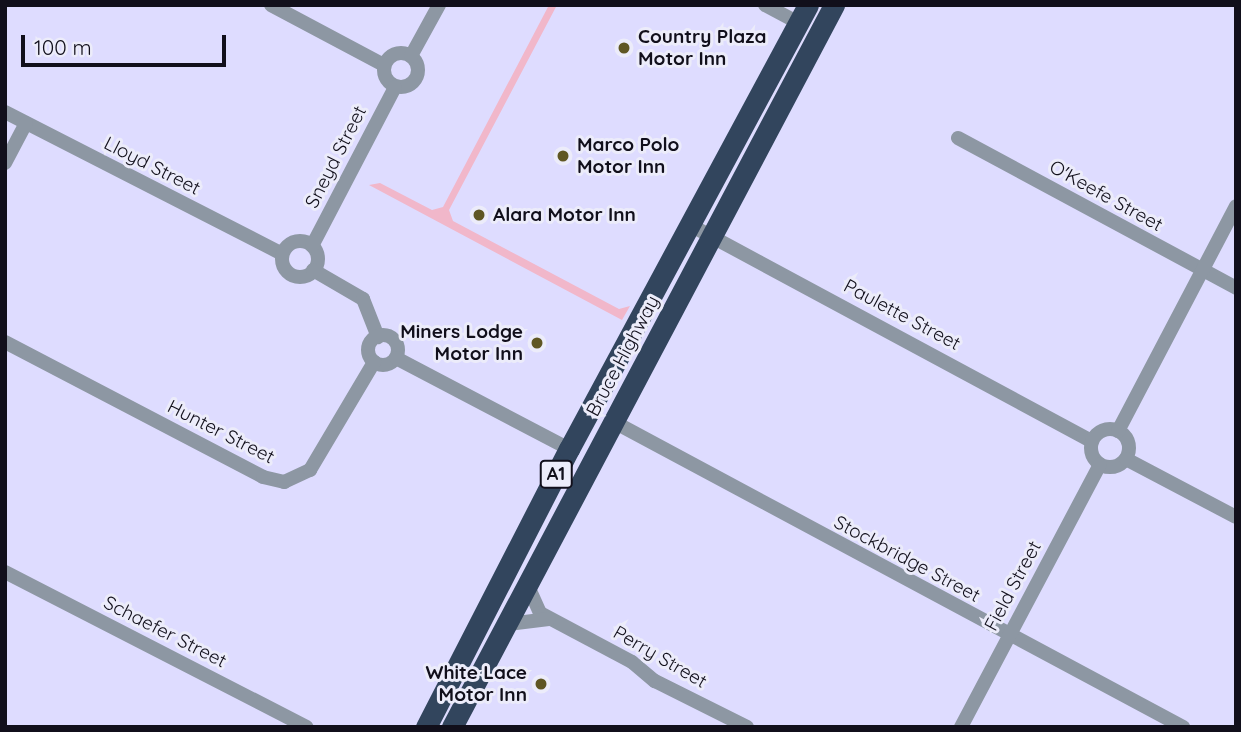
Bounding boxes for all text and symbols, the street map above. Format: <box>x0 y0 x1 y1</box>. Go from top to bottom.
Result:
scale bar <box>24 21 229 65</box>
place label: Country Plaza Motor Inn <box>638 26 766 70</box>
text: 100 m <box>34 34 92 60</box>
marker: Country Plaza Motor Inn <box>616 40 632 56</box>
street label: Sneyd Street <box>301 102 371 212</box>
street label: Lloyd Street <box>100 132 204 200</box>
place label: Marco Polo Motor Inn <box>577 134 679 178</box>
marker: Marco Polo Motor Inn <box>555 148 571 164</box>
street label: O'Keefe Street <box>1045 155 1167 237</box>
place label: Alara Motor Inn <box>493 204 636 226</box>
marker: Alara Motor Inn <box>471 207 487 223</box>
street label: Paulette Street <box>840 275 964 355</box>
street label: Bruce Highway <box>582 292 664 420</box>
place label: Miners Lodge Motor Inn <box>400 321 523 365</box>
marker: Miners Lodge Motor Inn <box>529 335 545 351</box>
street label: Hunter Street <box>164 395 278 469</box>
road number: A1 <box>538 460 574 488</box>
street label: Stockbridge Street <box>830 511 984 607</box>
street label: Field Street <box>980 537 1046 635</box>
street label: Schaefer Street <box>100 591 230 673</box>
street label: Perry Street <box>609 621 711 693</box>
place label: White Lace Motor Inn <box>426 662 527 706</box>
marker: White Lace Motor Inn <box>533 676 549 692</box>

